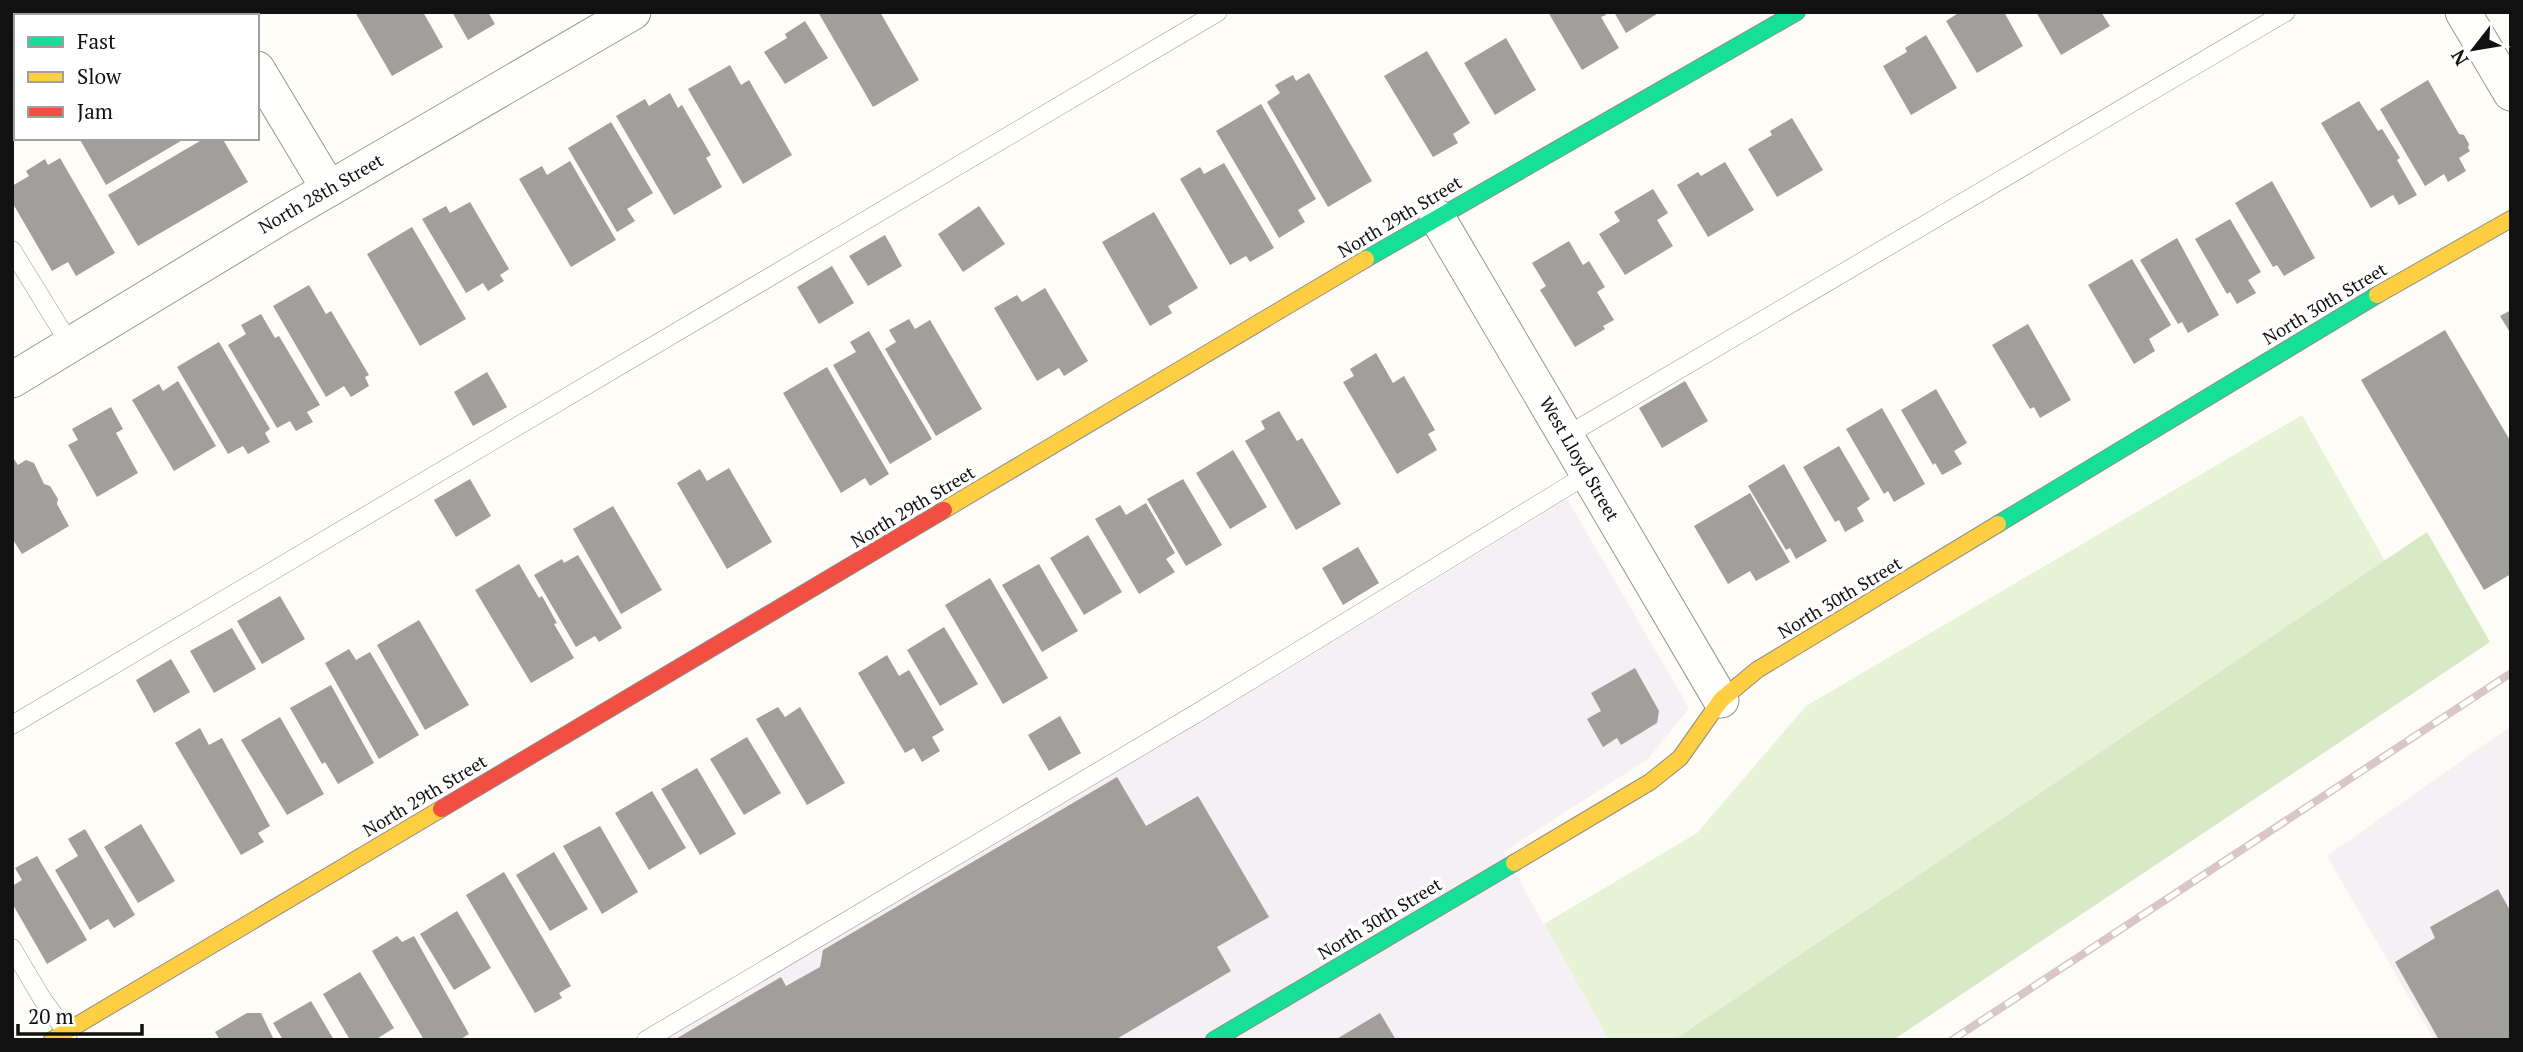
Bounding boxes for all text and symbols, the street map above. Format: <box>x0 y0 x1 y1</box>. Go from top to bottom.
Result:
legend <box>14 14 259 140</box>
north arrow <box>2439 14 2509 84</box>
text: Fast <box>77 27 116 55</box>
text: N <box>2444 45 2473 71</box>
text: Slow <box>77 62 122 90</box>
text: Jam <box>77 97 113 125</box>
street label: North 28th Street <box>254 147 388 239</box>
street label: North 29th Street <box>1333 170 1466 263</box>
street label: North 30th Street <box>2258 257 2391 350</box>
street label: West Lloyd Street <box>1534 392 1625 525</box>
street label: North 29th Street <box>846 460 979 553</box>
street label: North 30th Street <box>1773 551 1906 644</box>
street label: North 29th Street <box>358 749 491 842</box>
street label: North 30th Street <box>1313 872 1446 965</box>
scale bar <box>18 992 142 1036</box>
text: 20 m <box>28 1002 74 1030</box>

